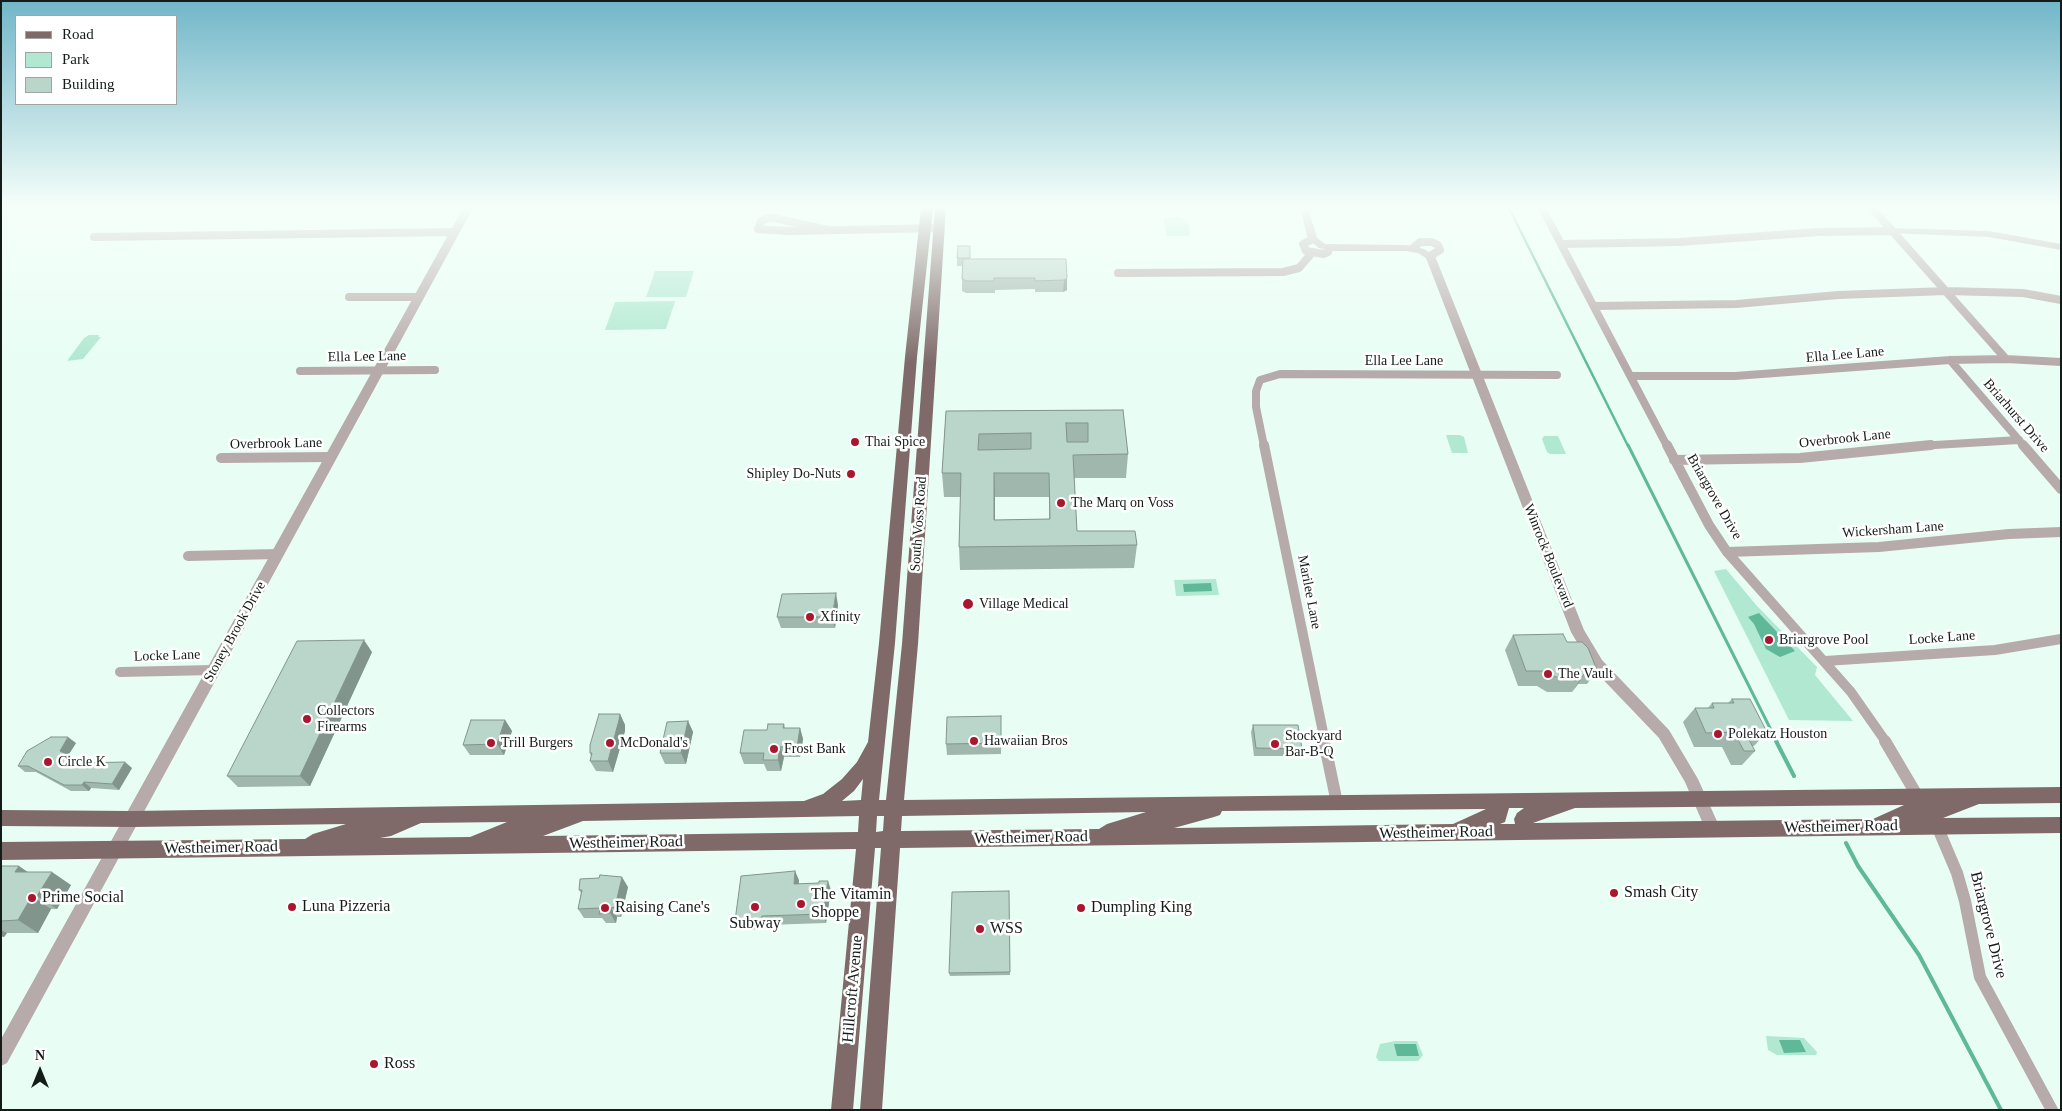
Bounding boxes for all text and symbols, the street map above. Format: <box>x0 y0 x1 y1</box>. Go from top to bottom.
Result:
legend <box>15 15 178 105</box>
text: Road <box>62 26 94 42</box>
text: Park <box>62 51 90 67</box>
text: Building <box>62 76 115 92</box>
street label: Ella Lee Lane <box>1805 343 1885 367</box>
street label: Ella Lee Lane <box>328 348 406 366</box>
street label: Ella Lee Lane <box>1365 353 1443 369</box>
street label: Briarhurst Drive <box>1979 376 2053 456</box>
street label: Overbrook Lane <box>1798 426 1892 452</box>
place label: Thai Spice <box>865 434 925 450</box>
street label: Overbrook Lane <box>230 435 322 453</box>
marker: Thai Spice <box>849 436 861 448</box>
street label: Briargrove Drive <box>1683 451 1745 543</box>
place label: Shipley Do-Nuts <box>746 466 841 482</box>
marker: Shipley Do-Nuts <box>845 468 857 480</box>
street label: South Voss Road <box>907 476 931 572</box>
place label: The Marq on Voss <box>1071 495 1174 511</box>
marker: The Marq on Voss <box>1055 497 1067 509</box>
street label: Winrock Boulevard <box>1520 502 1576 610</box>
street label: Wickersham Lane <box>1842 518 1944 542</box>
street label: Marilee Lane <box>1294 554 1324 630</box>
street label: Stoney Brook Drive <box>200 579 270 685</box>
place label: Village Medical <box>979 596 1069 612</box>
marker: Village Medical <box>961 597 975 611</box>
place label: Xfinity <box>820 609 860 625</box>
marker: Xfinity <box>804 611 816 623</box>
street label: Locke Lane <box>1908 627 1976 649</box>
place label: Briargrove Pool <box>1779 632 1869 648</box>
marker: Briargrove Pool <box>1763 634 1775 646</box>
street label: Locke Lane <box>133 646 201 666</box>
place label: The Vault <box>1558 666 1613 682</box>
marker: The Vault <box>1542 668 1554 680</box>
place label: Collectors Firearms <box>317 703 375 736</box>
marker: Collectors Firearms <box>301 713 313 725</box>
place label: Polekatz Houston <box>1728 726 1827 742</box>
place label: Stockyard Bar-B-Q <box>1285 728 1342 760</box>
marker: Polekatz Houston <box>1712 728 1724 740</box>
place label: Hawaiian Bros <box>984 733 1068 749</box>
place label: Trill Burgers <box>501 735 573 751</box>
place label: McDonald's <box>620 735 688 751</box>
marker: Hawaiian Bros <box>968 735 980 747</box>
marker: Trill Burgers <box>485 737 497 749</box>
marker: McDonald's <box>604 737 616 749</box>
marker: Stockyard Bar-B-Q <box>1269 738 1281 750</box>
place label: Frost Bank <box>784 741 846 757</box>
marker: Frost Bank <box>768 743 780 755</box>
place label: Circle K <box>58 754 106 770</box>
marker: Circle K <box>42 756 54 768</box>
street label: Westheimer Road <box>1784 816 1898 838</box>
street label: Westheimer Road <box>1379 822 1493 844</box>
street label: Westheimer Road <box>974 827 1088 849</box>
street label: Westheimer Road <box>569 832 683 854</box>
street label: Westheimer Road <box>164 837 278 859</box>
street label: Briargrove Drive <box>1965 870 2011 980</box>
place label: Smash City <box>1624 883 1698 903</box>
place label: The Vitamin Shoppe <box>811 885 891 923</box>
marker: Smash City <box>1608 887 1620 899</box>
place label: Prime Social <box>42 888 124 908</box>
marker: Prime Social <box>26 892 38 904</box>
place label: Luna Pizzeria <box>302 897 390 917</box>
place label: Raising Cane's <box>615 898 710 918</box>
marker: The Vitamin Shoppe <box>795 898 807 910</box>
place label: Dumpling King <box>1091 898 1192 918</box>
marker: Luna Pizzeria <box>286 901 298 913</box>
marker: Subway <box>749 901 761 913</box>
marker: Raising Cane's <box>599 902 611 914</box>
marker: Dumpling King <box>1075 902 1087 914</box>
place label: Subway <box>729 914 781 934</box>
place label: WSS <box>990 919 1023 939</box>
marker: WSS <box>974 923 986 935</box>
street label: Hillcroft Avenue <box>839 935 867 1043</box>
north arrow <box>15 1046 65 1096</box>
text: N <box>35 1048 45 1063</box>
place label: Ross <box>384 1054 415 1074</box>
marker: Ross <box>368 1058 380 1070</box>

